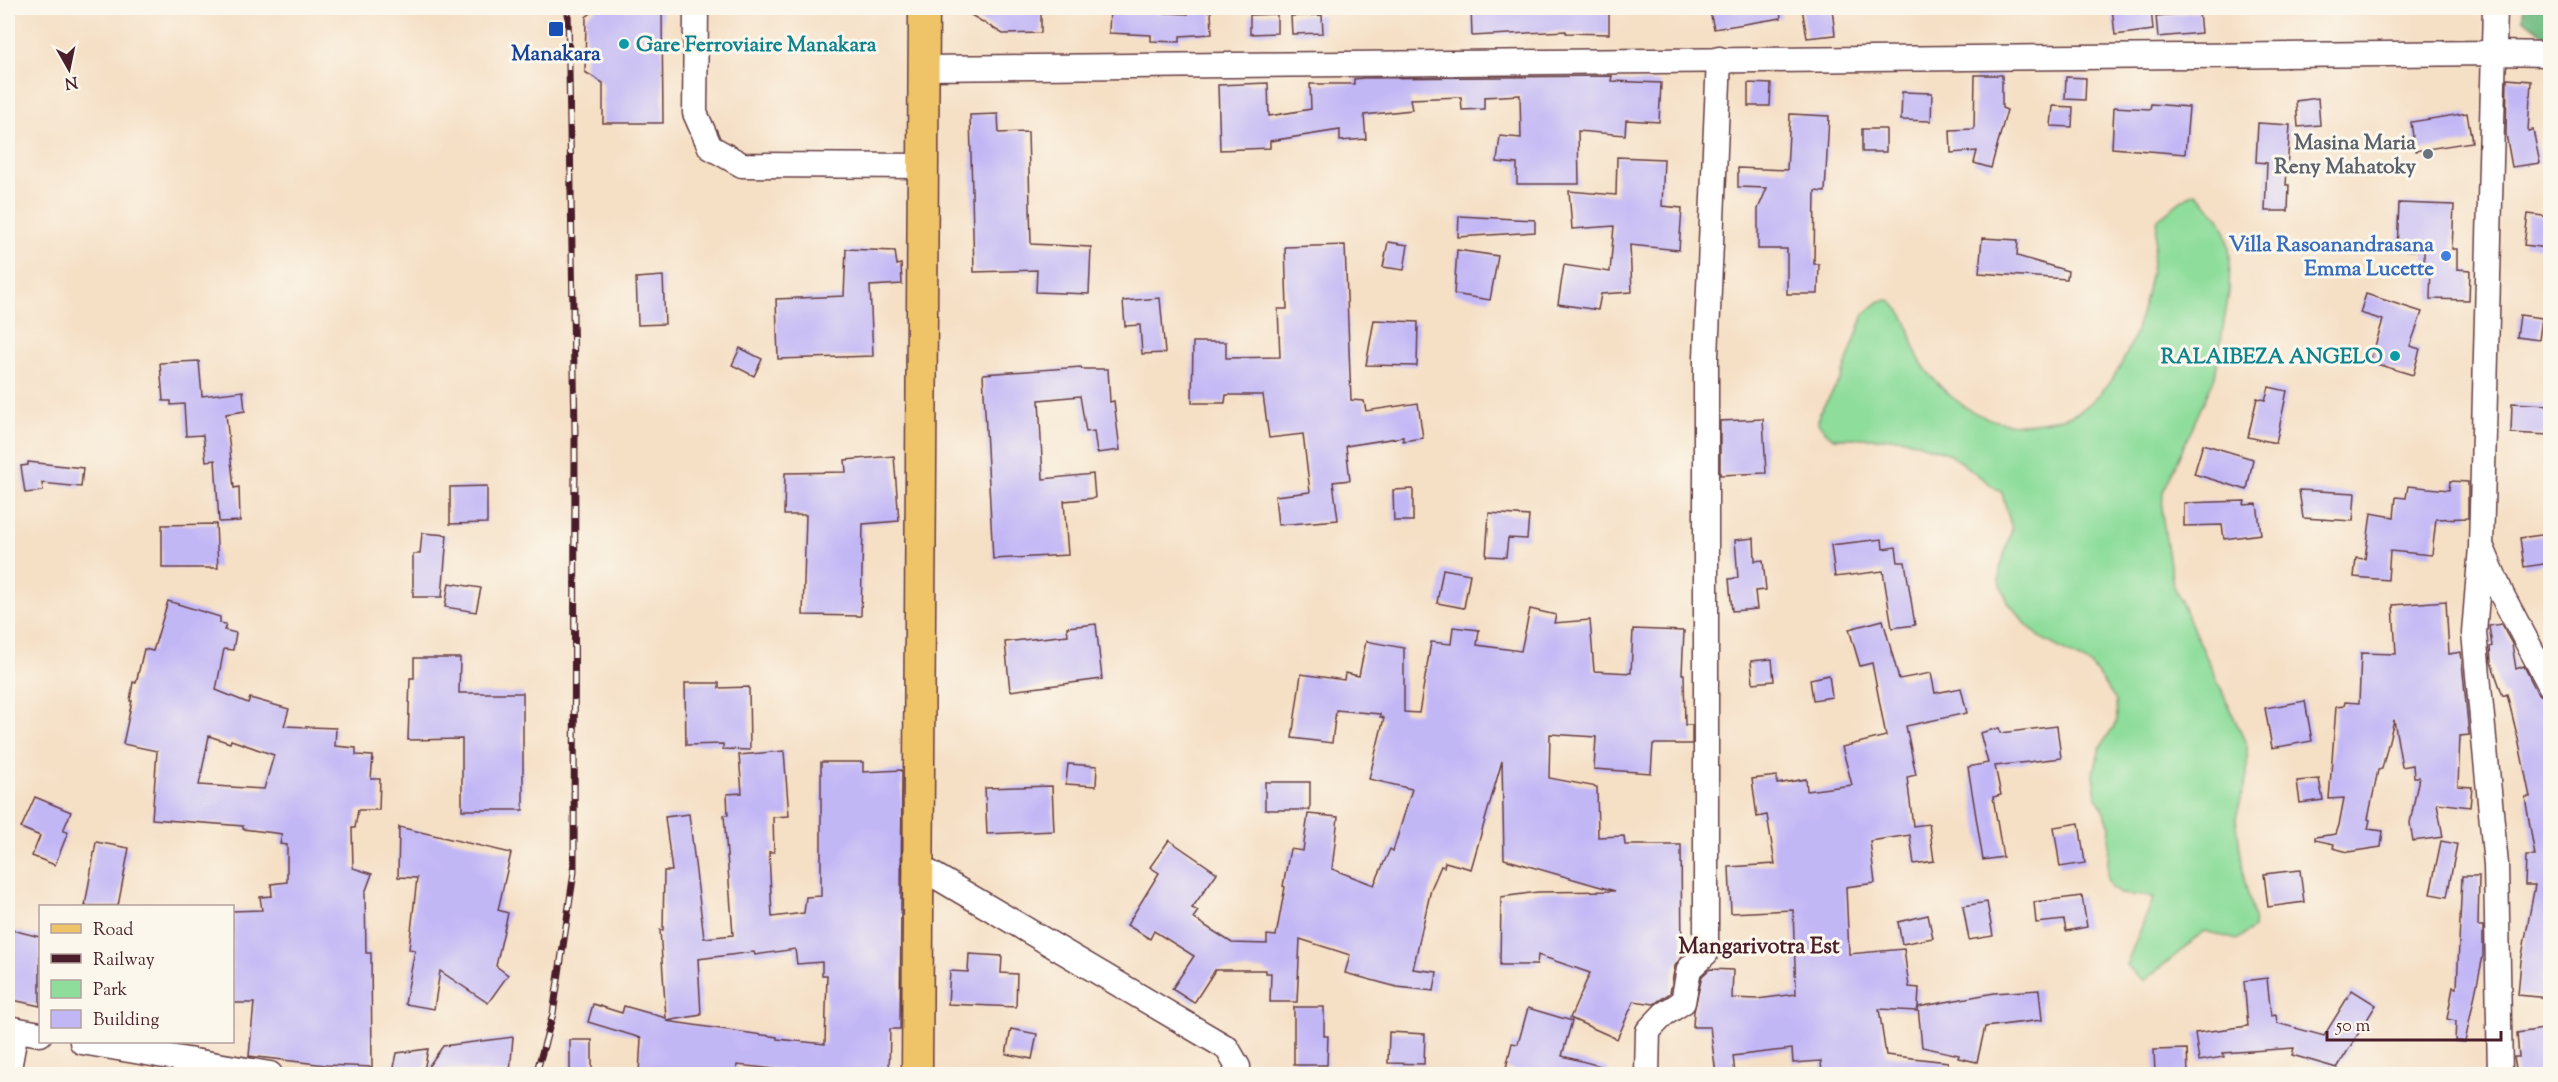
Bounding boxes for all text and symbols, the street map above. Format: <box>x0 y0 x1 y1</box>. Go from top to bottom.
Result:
marker: Manakara <box>547 20 565 38</box>
place label: Gare Ferroviaire Manakara <box>636 31 877 61</box>
marker: Gare Ferroviaire Manakara <box>617 37 631 51</box>
north arrow <box>39 39 99 99</box>
place label: Manakara <box>511 40 601 70</box>
text: N <box>63 69 79 94</box>
place label: Masina Maria Reny Mahatoky <box>2274 129 2417 183</box>
marker: Masina Maria Reny Mahatoky <box>2421 147 2435 161</box>
place label: Villa Rasoanandrasana Emma Lucette <box>2229 231 2434 285</box>
marker: Villa Rasoanandrasana Emma Lucette <box>2439 249 2453 263</box>
place label: RALAIBEZA ANGELO <box>2161 343 2383 373</box>
marker: RALAIBEZA ANGELO <box>2388 349 2402 363</box>
legend <box>39 905 234 1043</box>
text: Road <box>93 918 133 944</box>
district label: Mangarivotra Est <box>1679 932 1840 964</box>
text: Railway <box>93 948 155 974</box>
text: Park <box>93 978 128 1004</box>
scale bar <box>2327 1004 2501 1042</box>
text: Building <box>93 1008 159 1034</box>
text: 50 m <box>2335 1014 2371 1040</box>

